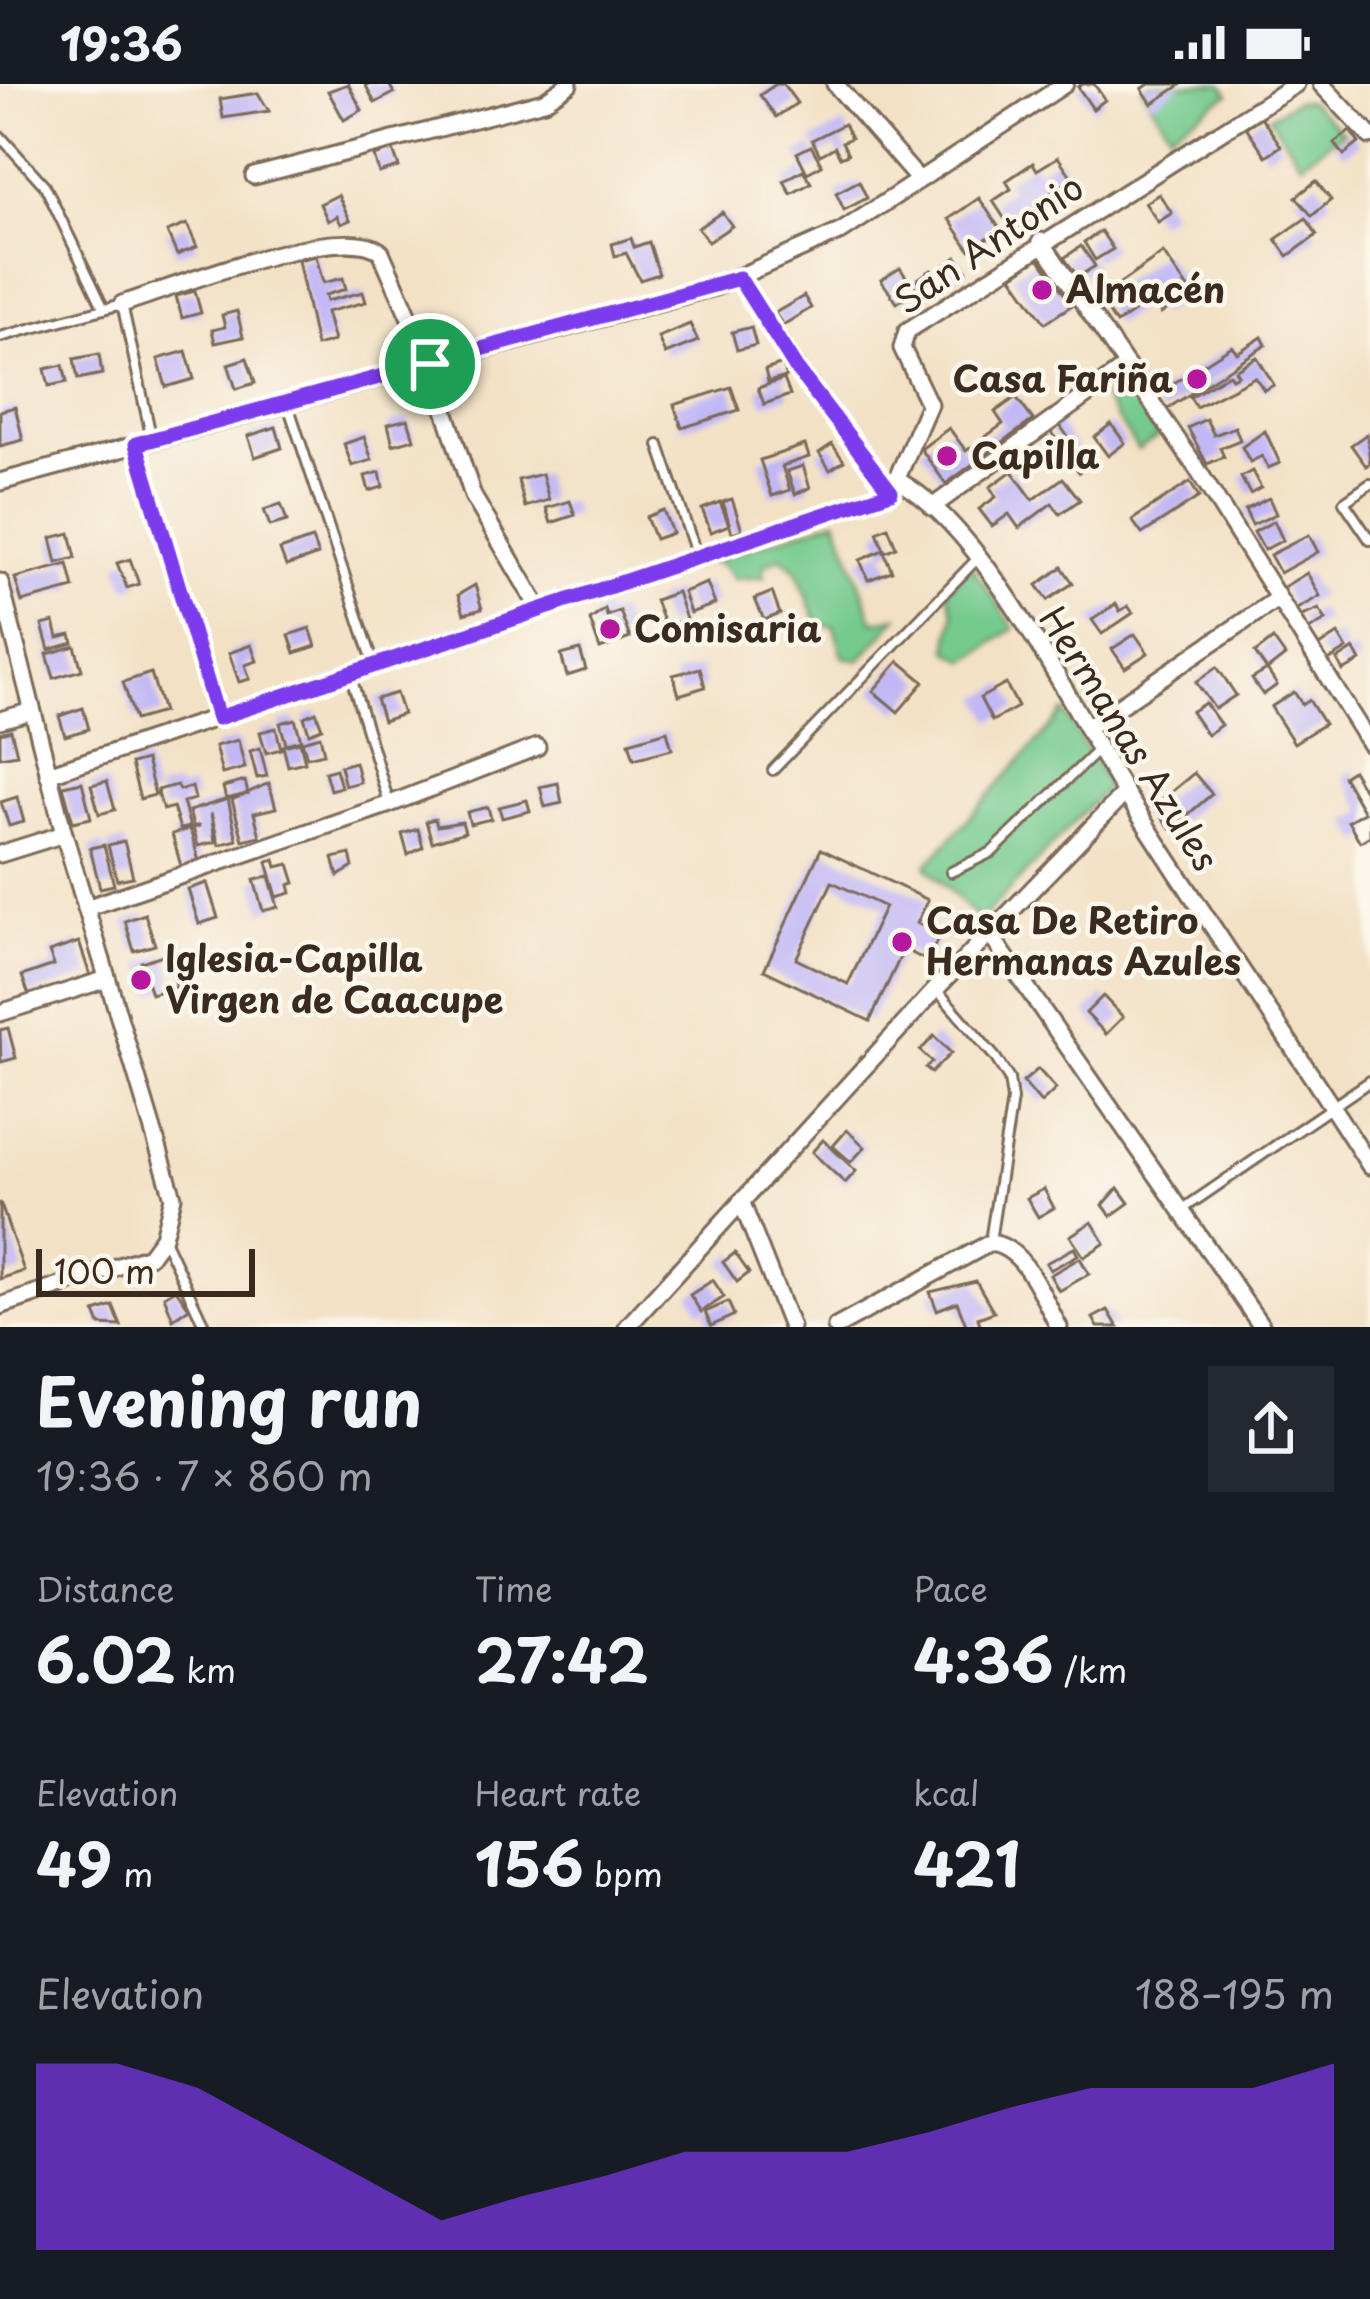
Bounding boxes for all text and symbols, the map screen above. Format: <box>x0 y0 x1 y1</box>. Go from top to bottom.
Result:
text: 19:36 <box>60 8 183 76</box>
street label: San Antonio <box>883 159 1093 326</box>
place label: Almacén <box>1066 261 1225 315</box>
marker: Almacén <box>1029 277 1055 303</box>
pin <box>379 313 481 415</box>
icon: arrive <box>397 331 463 397</box>
place label: Casa Fariña <box>953 350 1173 404</box>
marker: Casa Fariña <box>1184 366 1210 392</box>
place label: Capilla <box>971 427 1100 481</box>
marker: Capilla <box>934 443 960 469</box>
street label: Hermanas Azules <box>1028 595 1234 881</box>
place label: Comisaria <box>634 600 821 654</box>
marker: Comisaria <box>597 616 623 642</box>
place label: Casa De Retiro Hermanas Azules <box>926 892 1241 987</box>
marker: Casa De Retiro Hermanas Azules <box>889 929 915 955</box>
place label: Iglesia-Capilla Virgen de Caacupe <box>165 930 503 1025</box>
marker: Iglesia-Capilla Virgen de Caacupe <box>128 967 154 993</box>
scale bar <box>36 1243 255 1296</box>
text: 100 m <box>54 1245 155 1295</box>
text: Evening run <box>36 1350 422 1449</box>
button: share <box>1208 1366 1334 1492</box>
text: 19:36 · 7 × 860 m <box>36 1445 373 1504</box>
text: Distance <box>36 1563 174 1613</box>
text: Time <box>475 1563 553 1613</box>
text: Pace <box>913 1563 988 1613</box>
text: 6.02 <box>36 1613 176 1703</box>
text: 27:42 <box>475 1613 648 1703</box>
text: 4:36 <box>913 1613 1053 1703</box>
text: km <box>176 1644 236 1694</box>
text: /km <box>1053 1644 1127 1694</box>
text: Elevation <box>36 1767 178 1817</box>
text: Heart rate <box>475 1767 641 1817</box>
text: kcal <box>913 1767 979 1817</box>
text: 49 <box>36 1817 112 1907</box>
text: 156 <box>475 1817 584 1907</box>
text: 421 <box>913 1817 1020 1907</box>
text: m <box>112 1848 153 1898</box>
text: bpm <box>584 1848 663 1898</box>
text: Elevation <box>36 1963 204 2022</box>
text: 188–195 m <box>1135 1963 1334 2022</box>

